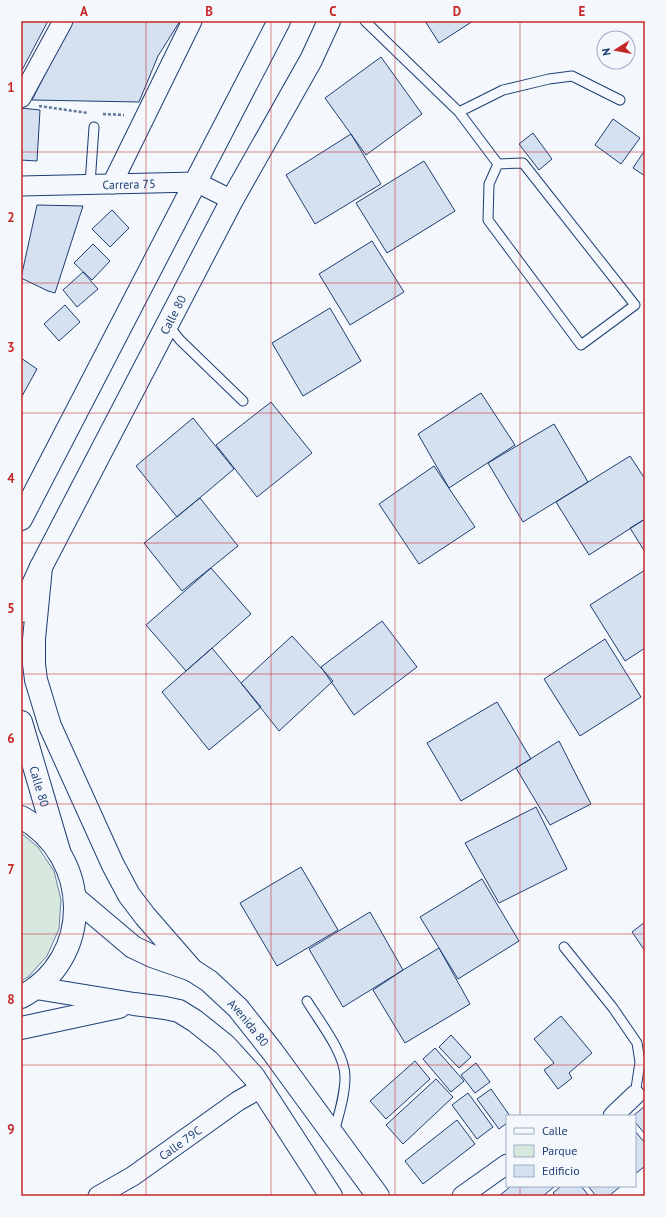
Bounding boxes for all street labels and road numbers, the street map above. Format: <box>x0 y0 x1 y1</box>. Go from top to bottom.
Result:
street label: Carrera 75 <box>102 175 156 192</box>
street label: Calle 80 <box>156 292 189 337</box>
street label: Calle 80 <box>27 764 53 809</box>
street label: Avenida 80 <box>225 995 273 1049</box>
street label: Calle 79C <box>156 1122 204 1163</box>

